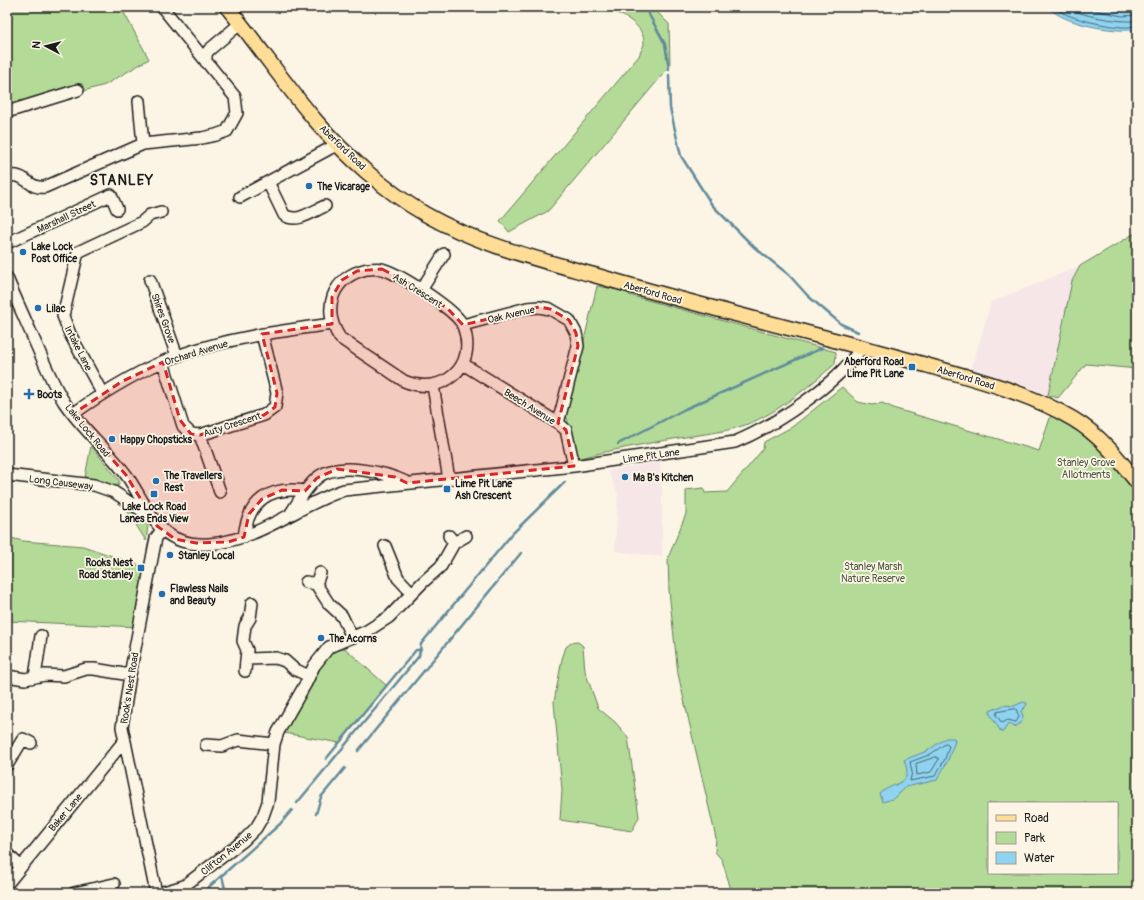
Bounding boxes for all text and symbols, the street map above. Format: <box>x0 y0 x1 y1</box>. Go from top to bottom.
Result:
north arrow <box>26 26 66 66</box>
text: N <box>30 40 44 49</box>
street label: Aberford Road <box>317 123 368 173</box>
district label: STANLEY <box>90 172 154 189</box>
marker: The Vicarage <box>304 181 314 191</box>
place label: The Vicarage <box>316 181 371 193</box>
street label: Marshall Street <box>35 198 99 236</box>
place label: Lake Lock Post Office <box>31 241 78 265</box>
marker: Lake Lock Post Office <box>18 247 28 257</box>
street label: Ash Crescent <box>390 271 445 311</box>
street label: Aberford Road <box>622 279 683 307</box>
street label: Shires Grove <box>149 292 178 345</box>
marker: Lilac <box>33 303 43 313</box>
place label: Lilac <box>46 303 66 315</box>
street label: Oak Avenue <box>486 304 536 326</box>
street label: Intake Lane <box>62 324 95 373</box>
street label: Orchard Avenue <box>163 338 229 368</box>
place label: Aberford Road Lime Pit Lane <box>844 356 905 380</box>
marker: Aberford Road Lime Pit Lane <box>907 362 917 372</box>
street label: Aberford Road <box>935 363 996 392</box>
street label: Beech Avenue <box>502 386 557 427</box>
marker: Boots <box>24 389 34 399</box>
place label: Boots <box>37 389 62 401</box>
street label: Lake Lock Road <box>62 402 112 460</box>
street label: Auty Crescent <box>202 410 264 440</box>
marker: Happy Chopsticks <box>107 434 117 444</box>
place label: Happy Chopsticks <box>120 434 192 446</box>
street label: Lime Pit Lane <box>622 446 680 466</box>
park label: Stanley Grove Allotments <box>1057 457 1115 481</box>
place label: The Travellers Rest <box>163 470 222 494</box>
marker: Ma B's Kitchen <box>620 472 630 482</box>
place label: Ma B's Kitchen <box>633 472 694 484</box>
street label: Long Causeway <box>28 473 94 493</box>
marker: The Travellers Rest <box>151 476 161 486</box>
place label: Lime Pit Lane Ash Crescent <box>455 478 513 502</box>
marker: Lime Pit Lane Ash Crescent <box>442 484 452 494</box>
marker: Lake Lock Road Lanes Ends View <box>149 489 159 499</box>
place label: Lake Lock Road Lanes Ends View <box>119 501 189 525</box>
marker: Stanley Local <box>165 550 175 560</box>
place label: Stanley Local <box>178 550 235 562</box>
place label: Rooks Nest Road Stanley <box>79 557 134 581</box>
park label: Stanley Marsh Nature Reserve <box>841 561 905 585</box>
marker: Rooks Nest Road Stanley <box>136 563 146 573</box>
place label: Flawless Nails and Beauty <box>170 583 229 607</box>
marker: Flawless Nails and Beauty <box>157 589 167 599</box>
marker: The Acorns <box>316 633 326 643</box>
place label: The Acorns <box>328 633 377 645</box>
street label: Rook's Nest Road <box>118 651 142 725</box>
street label: Baker Lane <box>46 791 85 834</box>
legend <box>988 802 1118 874</box>
text: Road <box>1024 811 1049 826</box>
street label: Clifton Avenue <box>199 829 255 878</box>
text: Park <box>1024 831 1045 846</box>
text: Water <box>1024 851 1055 866</box>

